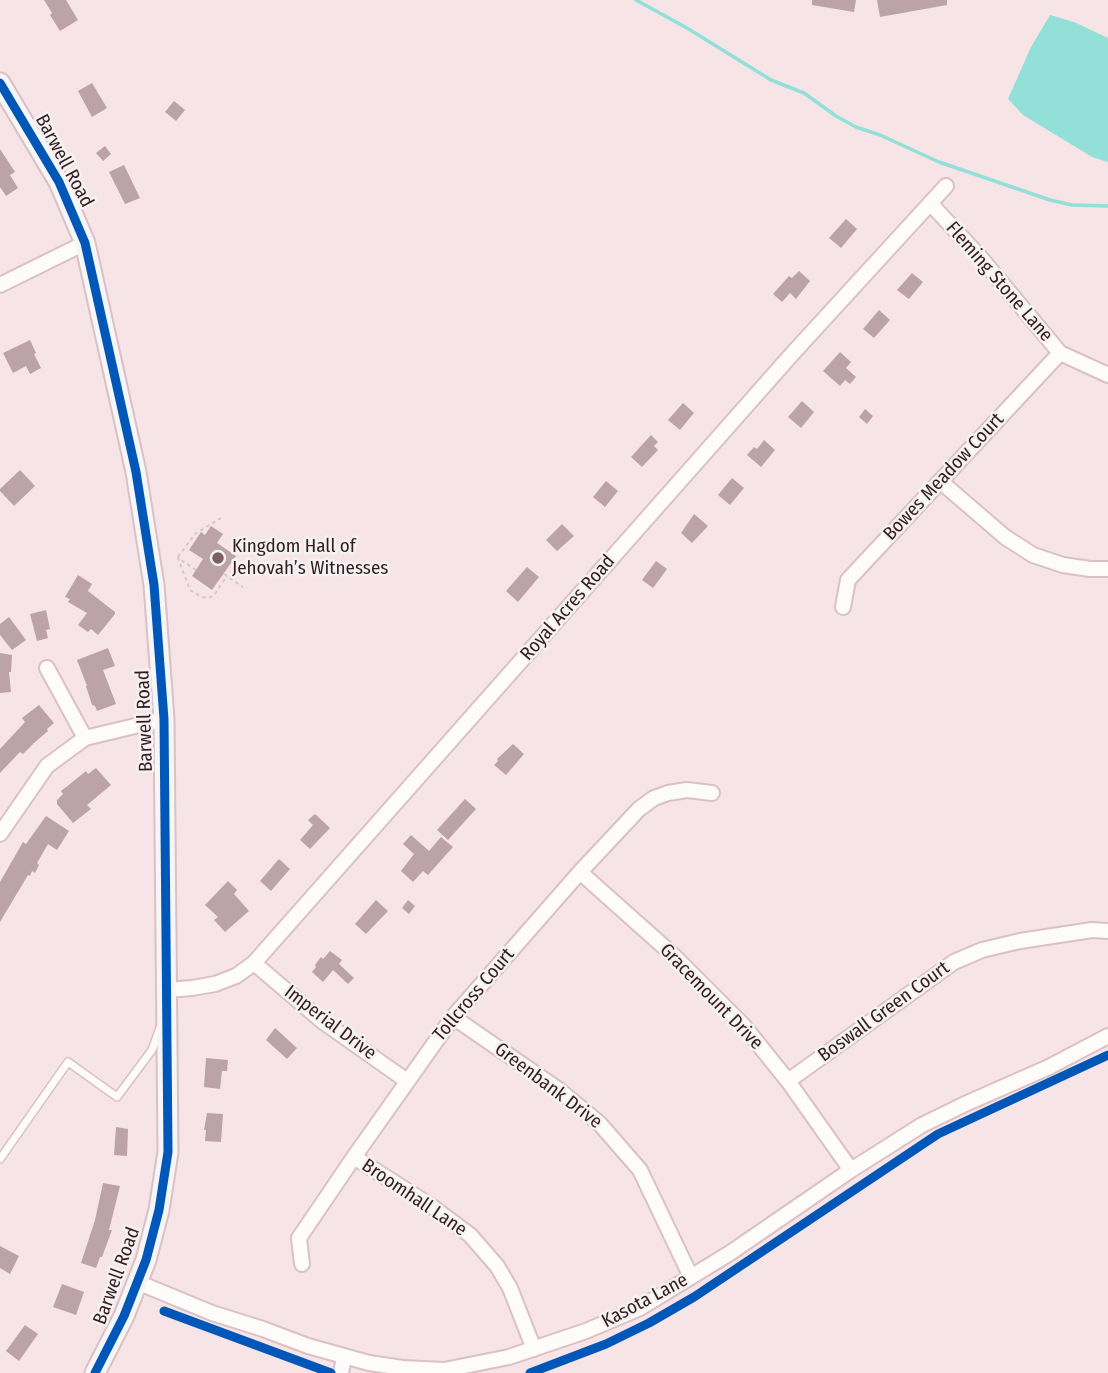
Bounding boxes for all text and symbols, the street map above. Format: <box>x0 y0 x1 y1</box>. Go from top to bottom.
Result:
street label: Barwell Road <box>30 111 98 211</box>
street label: Fleming Stone Lane <box>941 217 1057 347</box>
street label: Bowes Meadow Court <box>879 409 1009 545</box>
place label: Kingdom Hall of Jehovah’s Witnesses <box>232 536 388 580</box>
marker: Kingdom Hall of Jehovah’s Witnesses <box>210 550 226 566</box>
street label: Royal Acres Road <box>516 551 620 665</box>
street label: Barwell Road <box>132 670 158 772</box>
street label: Gracemount Drive <box>655 939 767 1055</box>
street label: Tollcross Court <box>428 944 520 1046</box>
street label: Boswall Green Court <box>814 957 954 1067</box>
street label: Imperial Drive <box>279 981 381 1065</box>
street label: Greenbank Drive <box>490 1038 606 1134</box>
street label: Broomhall Lane <box>357 1155 471 1241</box>
street label: Barwell Road <box>89 1224 145 1328</box>
street label: Kasota Lane <box>598 1269 692 1333</box>

